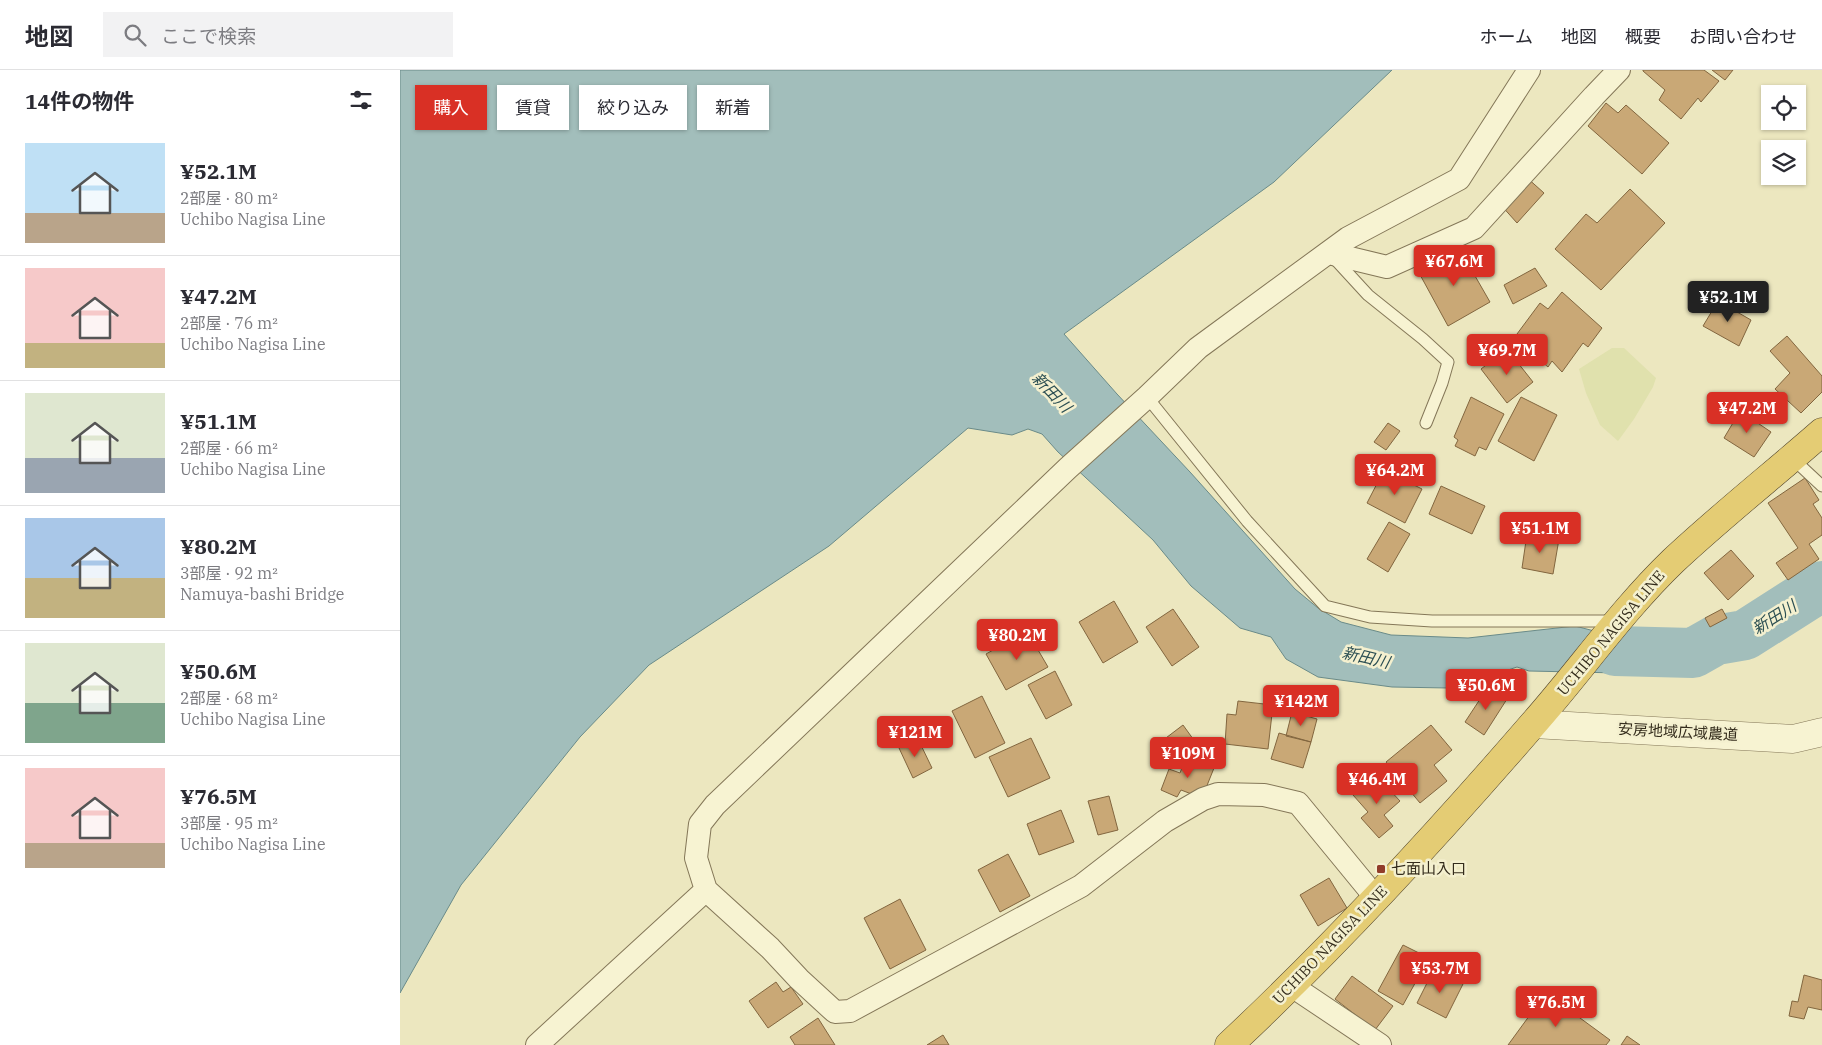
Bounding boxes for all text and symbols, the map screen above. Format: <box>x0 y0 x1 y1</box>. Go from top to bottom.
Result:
search box <box>103 12 453 57</box>
text: 地図 <box>25 20 73 52</box>
icon: search <box>121 21 149 49</box>
text: ここで検索 <box>161 24 256 48</box>
text: ホーム <box>1480 25 1533 48</box>
text: 地図 <box>1561 25 1597 48</box>
text: 概要 <box>1625 25 1661 48</box>
text: お問い合わせ <box>1689 25 1797 48</box>
chip: 購入 <box>415 85 487 130</box>
chip: 賃貸 <box>497 85 569 130</box>
chip: 絞り込み <box>579 85 687 130</box>
chip: 新着 <box>697 85 769 130</box>
map controls <box>1761 85 1806 185</box>
button: locate <box>1761 85 1806 130</box>
icon: filters <box>347 86 375 114</box>
text: 14件の物件 <box>25 87 134 115</box>
button: layers <box>1761 140 1806 185</box>
text: ¥52.1M <box>180 157 257 185</box>
icon: home <box>65 163 125 223</box>
text: 2部屋 · 80 m² <box>180 188 278 208</box>
text: Uchibo Nagisa Line <box>180 209 326 229</box>
pin: ¥67.6M <box>1413 244 1495 287</box>
text: ¥67.6M <box>1425 251 1483 271</box>
pin: ¥52.1M <box>1687 280 1769 323</box>
text: ¥47.2M <box>180 282 257 310</box>
text: ¥52.1M <box>1699 287 1757 307</box>
icon: home <box>65 288 125 348</box>
text: 2部屋 · 76 m² <box>180 313 278 333</box>
text: Uchibo Nagisa Line <box>180 334 326 354</box>
pin: ¥69.7M <box>1466 334 1548 376</box>
text: ¥69.7M <box>1478 340 1536 360</box>
water label: 新田川 <box>1028 368 1077 418</box>
pin: ¥47.2M <box>1706 392 1788 434</box>
text: ¥47.2M <box>1718 398 1776 418</box>
text: ¥51.1M <box>180 407 257 435</box>
icon: home <box>65 413 125 473</box>
text: 2部屋 · 66 m² <box>180 438 278 458</box>
pin: ¥64.2M <box>1354 454 1436 496</box>
text: Uchibo Nagisa Line <box>180 459 326 479</box>
text: ¥64.2M <box>1366 460 1424 480</box>
pin: ¥51.1M <box>1499 512 1581 554</box>
text: ¥51.1M <box>1511 518 1569 538</box>
text: ¥80.2M <box>180 532 257 560</box>
icon: home <box>65 538 125 598</box>
text: 3部屋 · 92 m² <box>180 563 278 583</box>
street label: UCHIBO NAGISA LINE <box>1553 566 1668 699</box>
text: Namuya-bashi Bridge <box>180 584 344 604</box>
water label: 新田川 <box>1748 595 1801 638</box>
pin: ¥80.2M <box>976 618 1058 661</box>
text: ¥80.2M <box>988 625 1046 645</box>
water label: 新田川 <box>1340 642 1394 673</box>
text: ¥50.6M <box>180 657 257 685</box>
icon: home <box>65 663 125 723</box>
pin: ¥50.6M <box>1445 668 1527 711</box>
text: ¥50.6M <box>1457 675 1515 695</box>
pin: ¥142M <box>1266 684 1336 727</box>
text: 2部屋 · 68 m² <box>180 688 278 708</box>
text: ¥142M <box>1274 691 1328 711</box>
text: Uchibo Nagisa Line <box>180 709 326 729</box>
pin: ¥121M <box>880 716 950 758</box>
street label: 安房地域広域農道 <box>1618 719 1738 744</box>
text: ¥121M <box>888 722 942 742</box>
pin: ¥109M <box>1153 736 1223 779</box>
text: ¥109M <box>1161 743 1215 763</box>
pin: ¥46.4M <box>1336 762 1418 805</box>
text: ¥46.4M <box>1348 769 1406 789</box>
text: ¥76.5M <box>180 782 257 810</box>
icon: home <box>65 788 125 848</box>
text: 3部屋 · 95 m² <box>180 813 278 833</box>
text: Uchibo Nagisa Line <box>180 834 326 854</box>
place label: 七面山入口 <box>1391 859 1466 878</box>
marker: 七面山入口 <box>1375 863 1387 875</box>
street label: UCHIBO NAGISA LINE <box>1268 881 1391 1008</box>
pin: ¥53.7M <box>1399 952 1481 994</box>
text: ¥53.7M <box>1411 958 1469 978</box>
pin: ¥76.5M <box>1515 986 1597 1028</box>
text: ¥76.5M <box>1527 992 1585 1012</box>

